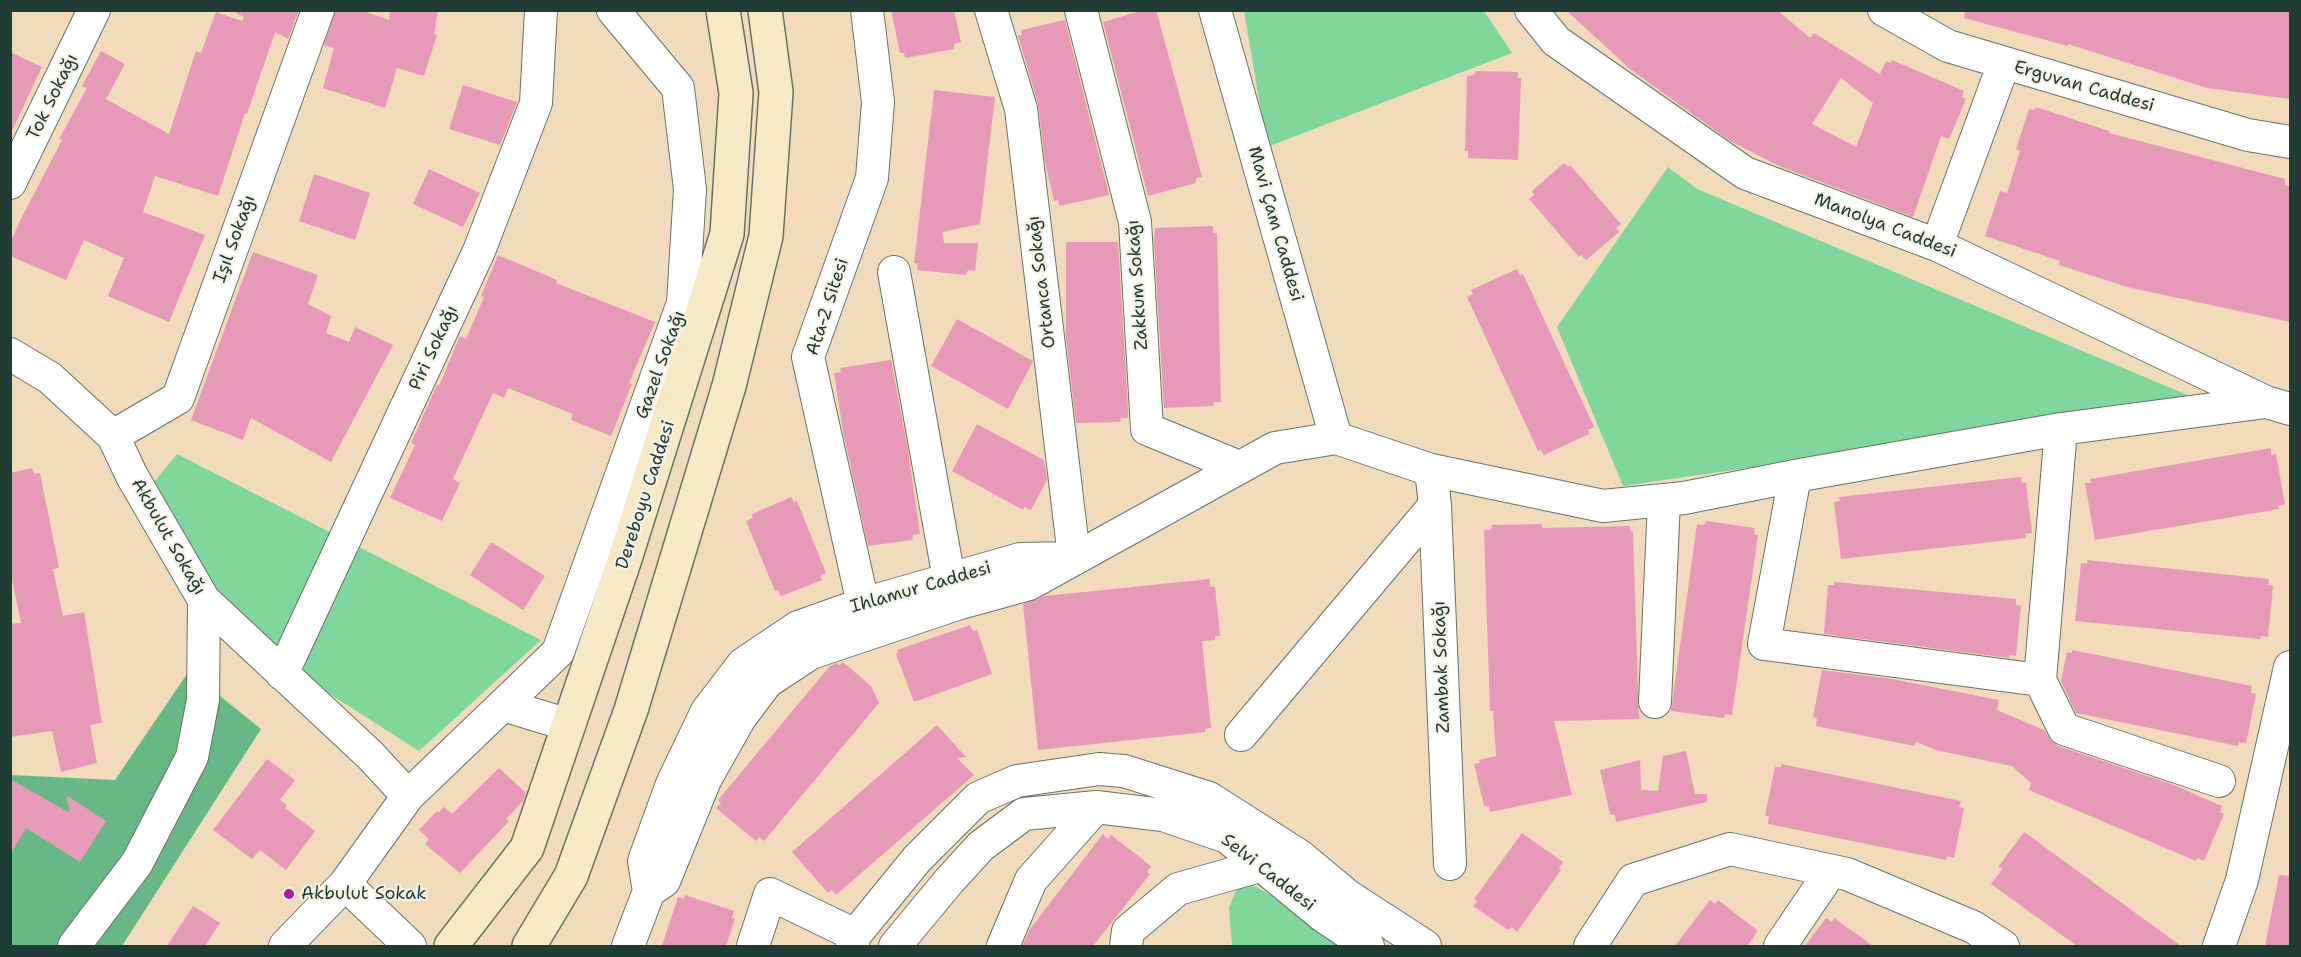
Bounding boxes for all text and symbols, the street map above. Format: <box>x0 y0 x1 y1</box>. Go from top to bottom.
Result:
street label: Tok Sokağı <box>23 50 83 144</box>
street label: Erguvan Caddesi <box>2011 57 2157 117</box>
street label: Mavi Çam Caddesi <box>1243 144 1307 304</box>
street label: Manolya Caddesi <box>1811 189 1959 263</box>
street label: Işıl Sokağı <box>209 192 261 286</box>
street label: Ortanca Sokağı <box>1023 214 1061 350</box>
street label: Zakkum Sokağı <box>1123 219 1153 351</box>
street label: Ata-2 Sitesi <box>802 256 854 358</box>
street label: Piri Sokağı <box>405 302 463 394</box>
street label: Gazel Sokağı <box>631 308 691 422</box>
street label: Dereboyu Caddesi <box>612 418 680 572</box>
street label: Akbulut Sokağı <box>126 475 210 599</box>
street label: Ihlamur Caddesi <box>848 558 994 618</box>
street label: Zambak Sokağı <box>1429 600 1455 734</box>
street label: Selvi Caddesi <box>1217 830 1319 916</box>
place label: Akbulut Sokak <box>301 883 427 905</box>
marker: Akbulut Sokak <box>282 887 296 901</box>

